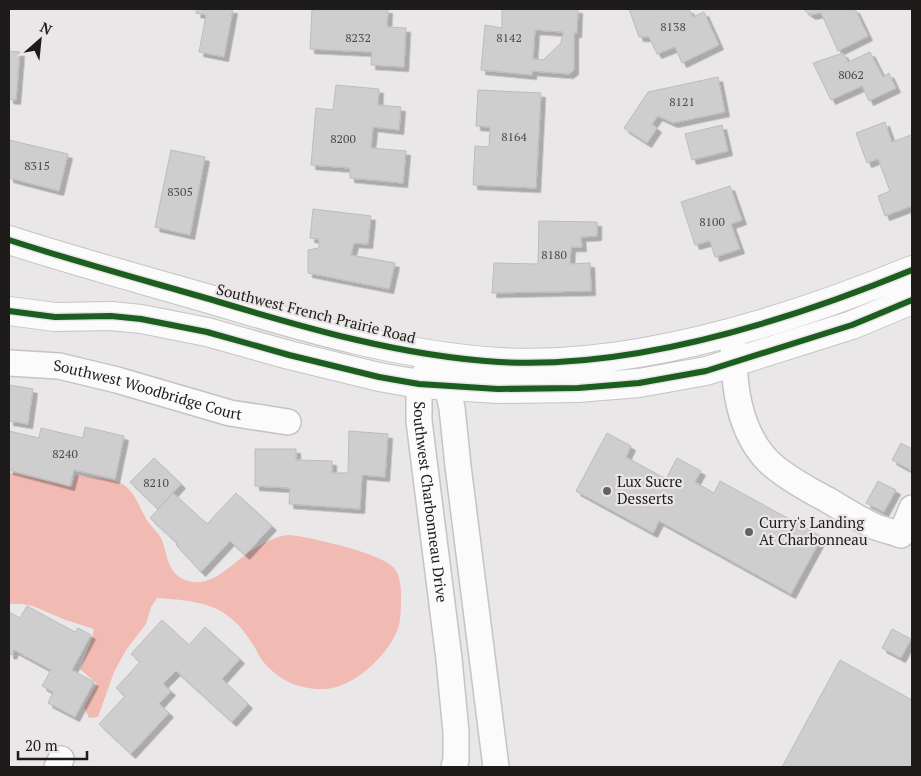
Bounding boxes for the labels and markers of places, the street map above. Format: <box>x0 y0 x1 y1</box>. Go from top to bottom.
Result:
place label: Lux Sucre Desserts <box>617 471 682 508</box>
marker: Lux Sucre Desserts <box>601 485 613 497</box>
place label: Curry's Landing At Charbonneau <box>759 512 868 549</box>
marker: Curry's Landing At Charbonneau <box>743 526 755 538</box>

